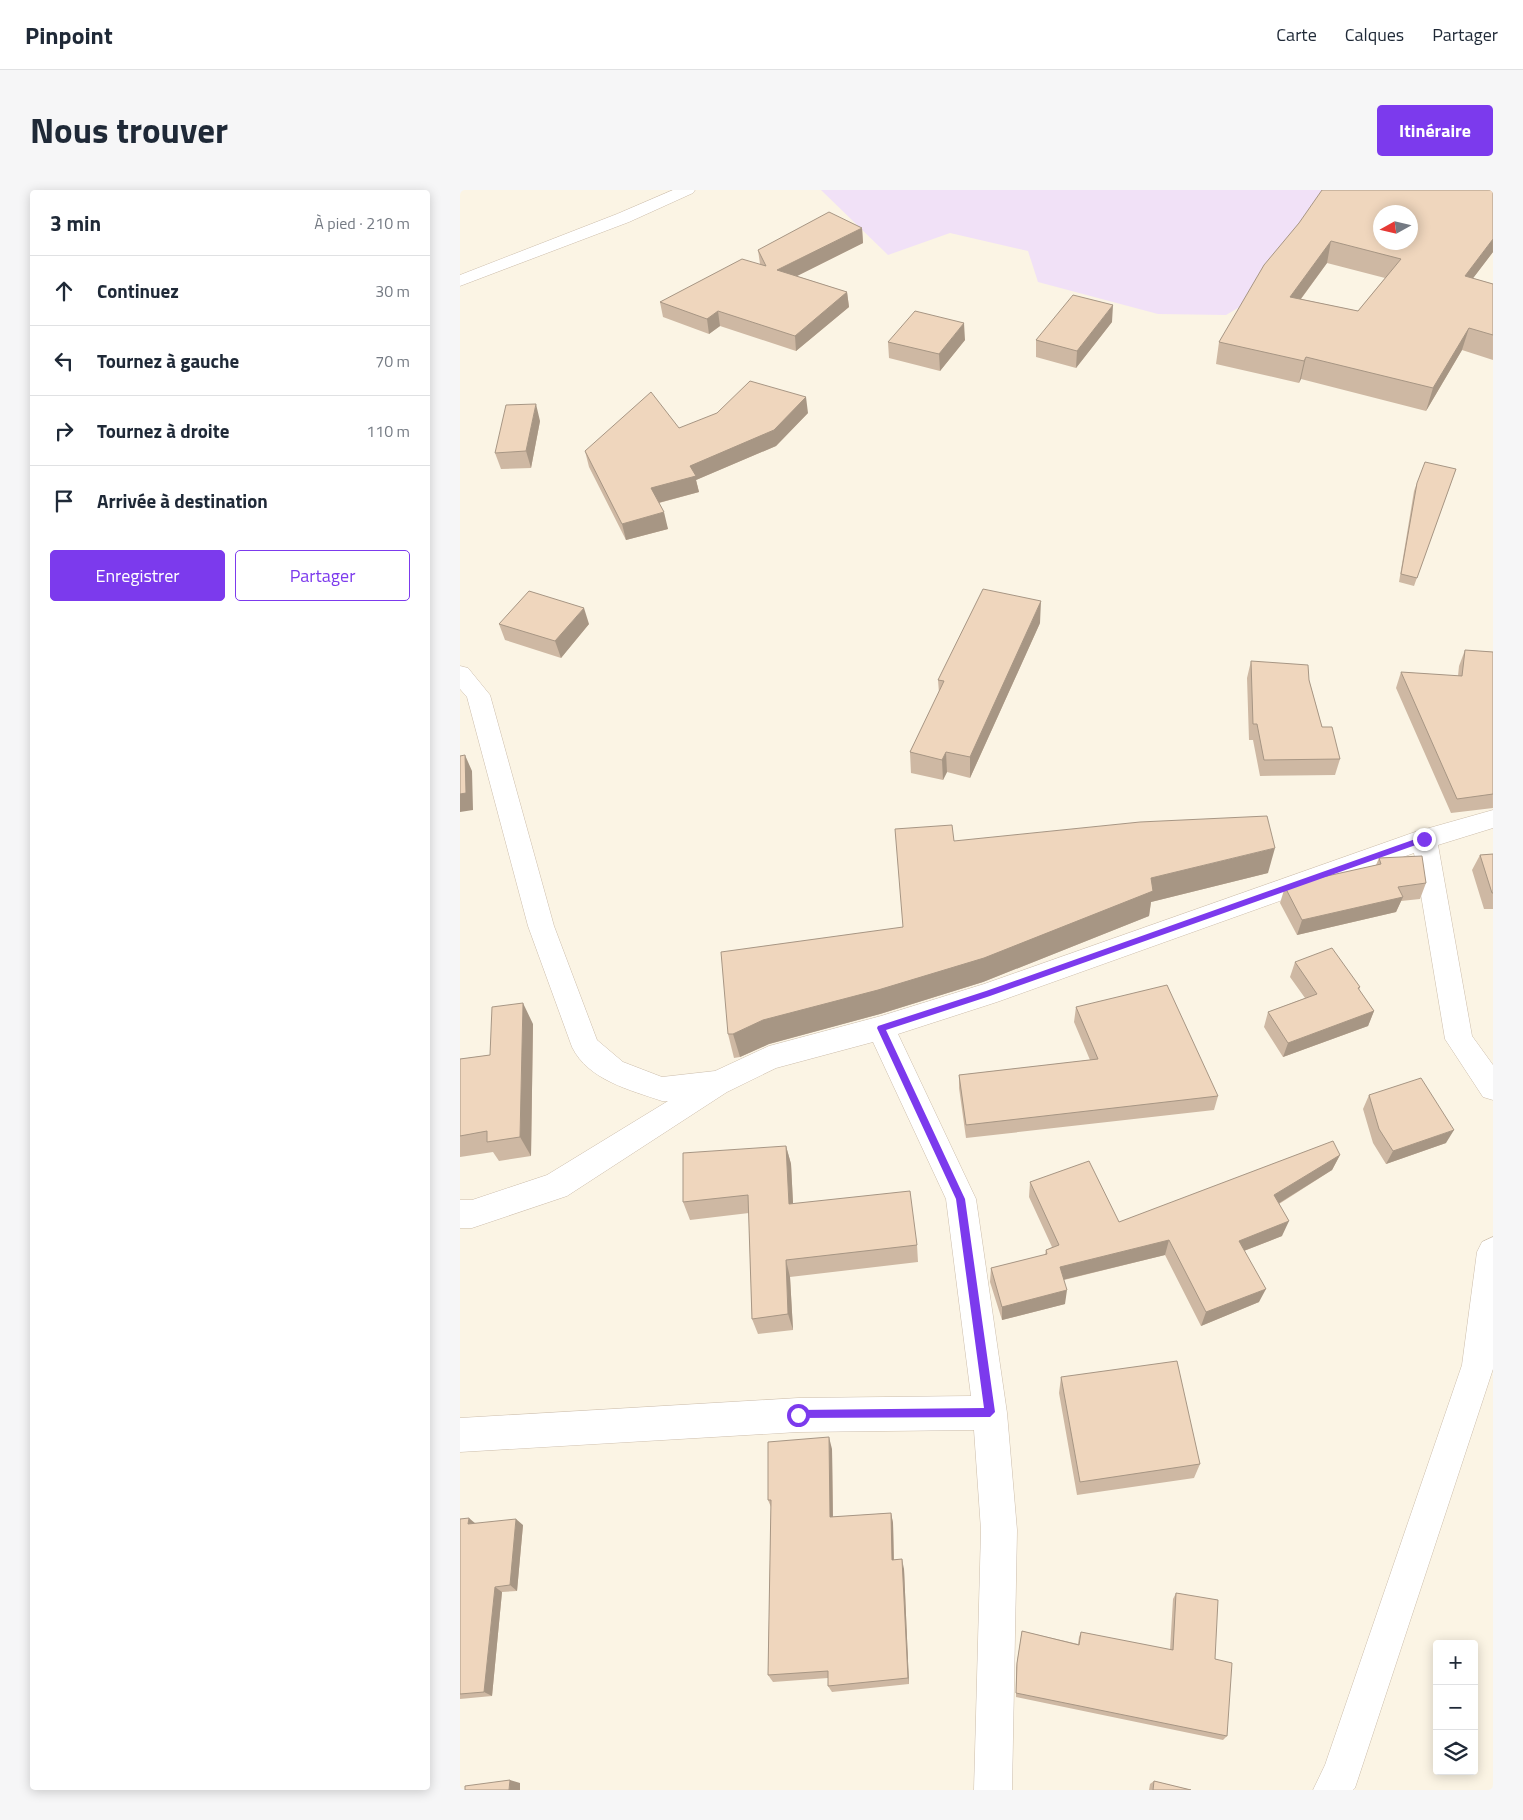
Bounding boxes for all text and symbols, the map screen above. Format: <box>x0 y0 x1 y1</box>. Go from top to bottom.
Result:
text: Pinpoint <box>25 17 113 53</box>
text: Carte <box>1276 21 1317 48</box>
text: Calques <box>1345 21 1404 48</box>
text: Partager <box>1432 21 1498 48</box>
text: Nous trouver <box>30 103 228 157</box>
button: Itinéraire <box>1377 105 1493 156</box>
north arrow <box>1373 205 1418 250</box>
text: 3 min <box>50 207 101 239</box>
text: À pied · 210 m <box>314 211 410 235</box>
text: Continuez <box>97 276 179 305</box>
icon: ahead <box>50 277 78 305</box>
text: 30 m <box>375 279 410 303</box>
text: Tournez à gauche <box>97 346 239 375</box>
icon: left <box>50 347 78 375</box>
text: 70 m <box>375 349 410 373</box>
text: Tournez à droite <box>97 416 229 445</box>
icon: right <box>50 417 78 445</box>
text: 110 m <box>366 419 410 443</box>
text: Arrivée à destination <box>97 486 268 515</box>
icon: arrive <box>50 487 78 515</box>
button: Enregistrer <box>50 550 225 601</box>
button: Partager <box>235 550 410 601</box>
route end <box>1413 828 1436 851</box>
route start <box>787 1404 810 1427</box>
map controls <box>1433 1640 1478 1775</box>
button: + <box>1433 1640 1478 1685</box>
button: − <box>1433 1685 1478 1730</box>
button: layers <box>1433 1730 1478 1775</box>

